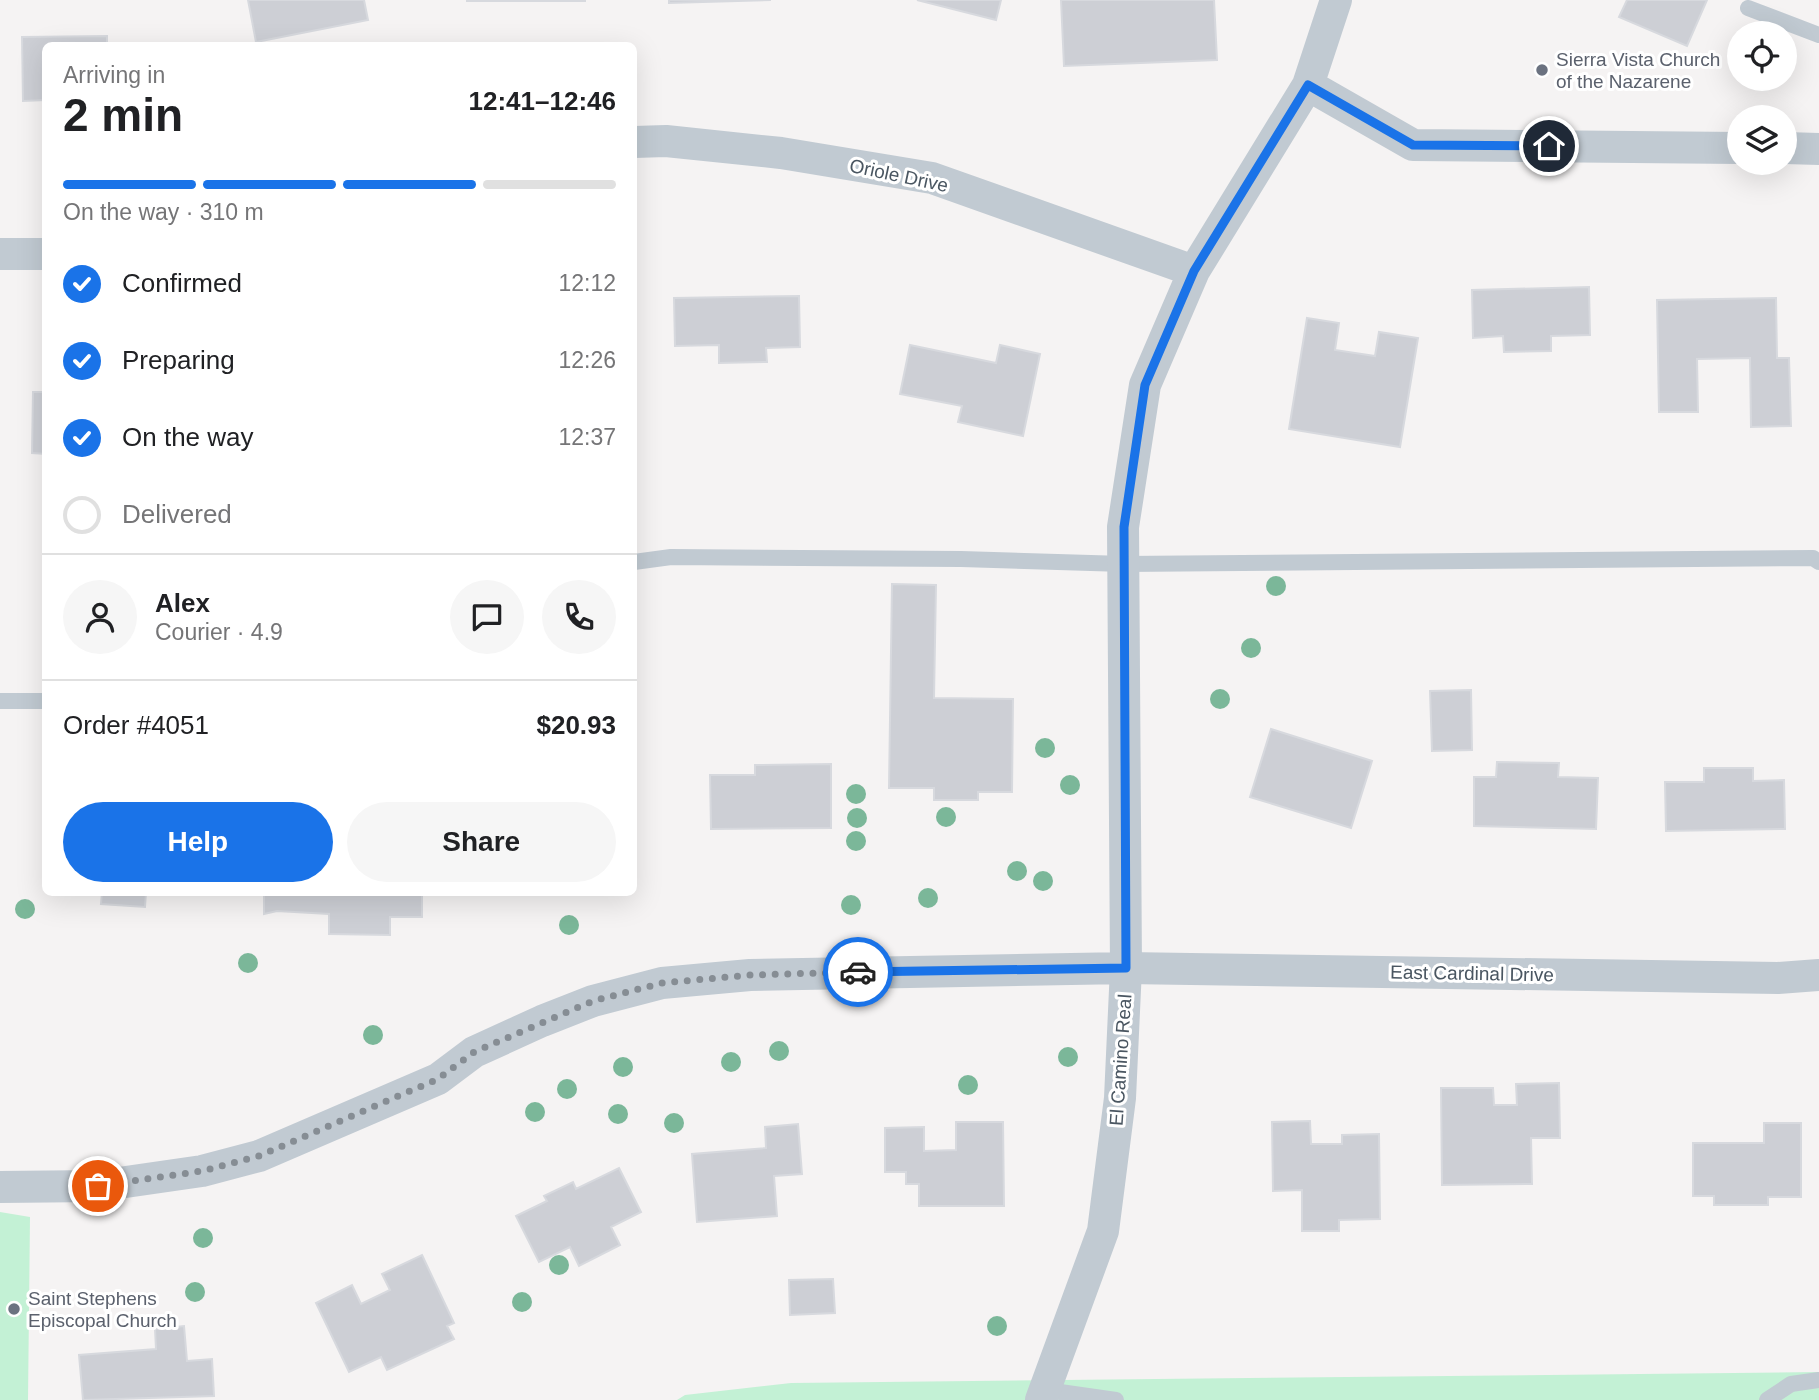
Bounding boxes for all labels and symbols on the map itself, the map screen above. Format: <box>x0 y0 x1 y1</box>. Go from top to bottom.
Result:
place label: Sierra Vista Church of the Nazarene <box>1556 49 1720 92</box>
marker: Sierra Vista Church of the Nazarene <box>1534 62 1550 78</box>
pin <box>1519 116 1579 176</box>
street label: Oriole Drive <box>848 155 950 196</box>
courier <box>823 937 893 1007</box>
street label: East Cardinal Drive <box>1390 962 1554 985</box>
street label: El Camino Real <box>1105 993 1136 1127</box>
pin <box>68 1156 128 1216</box>
place label: Saint Stephens Episcopal Church <box>28 1288 177 1331</box>
marker: Saint Stephens Episcopal Church <box>6 1301 22 1317</box>

